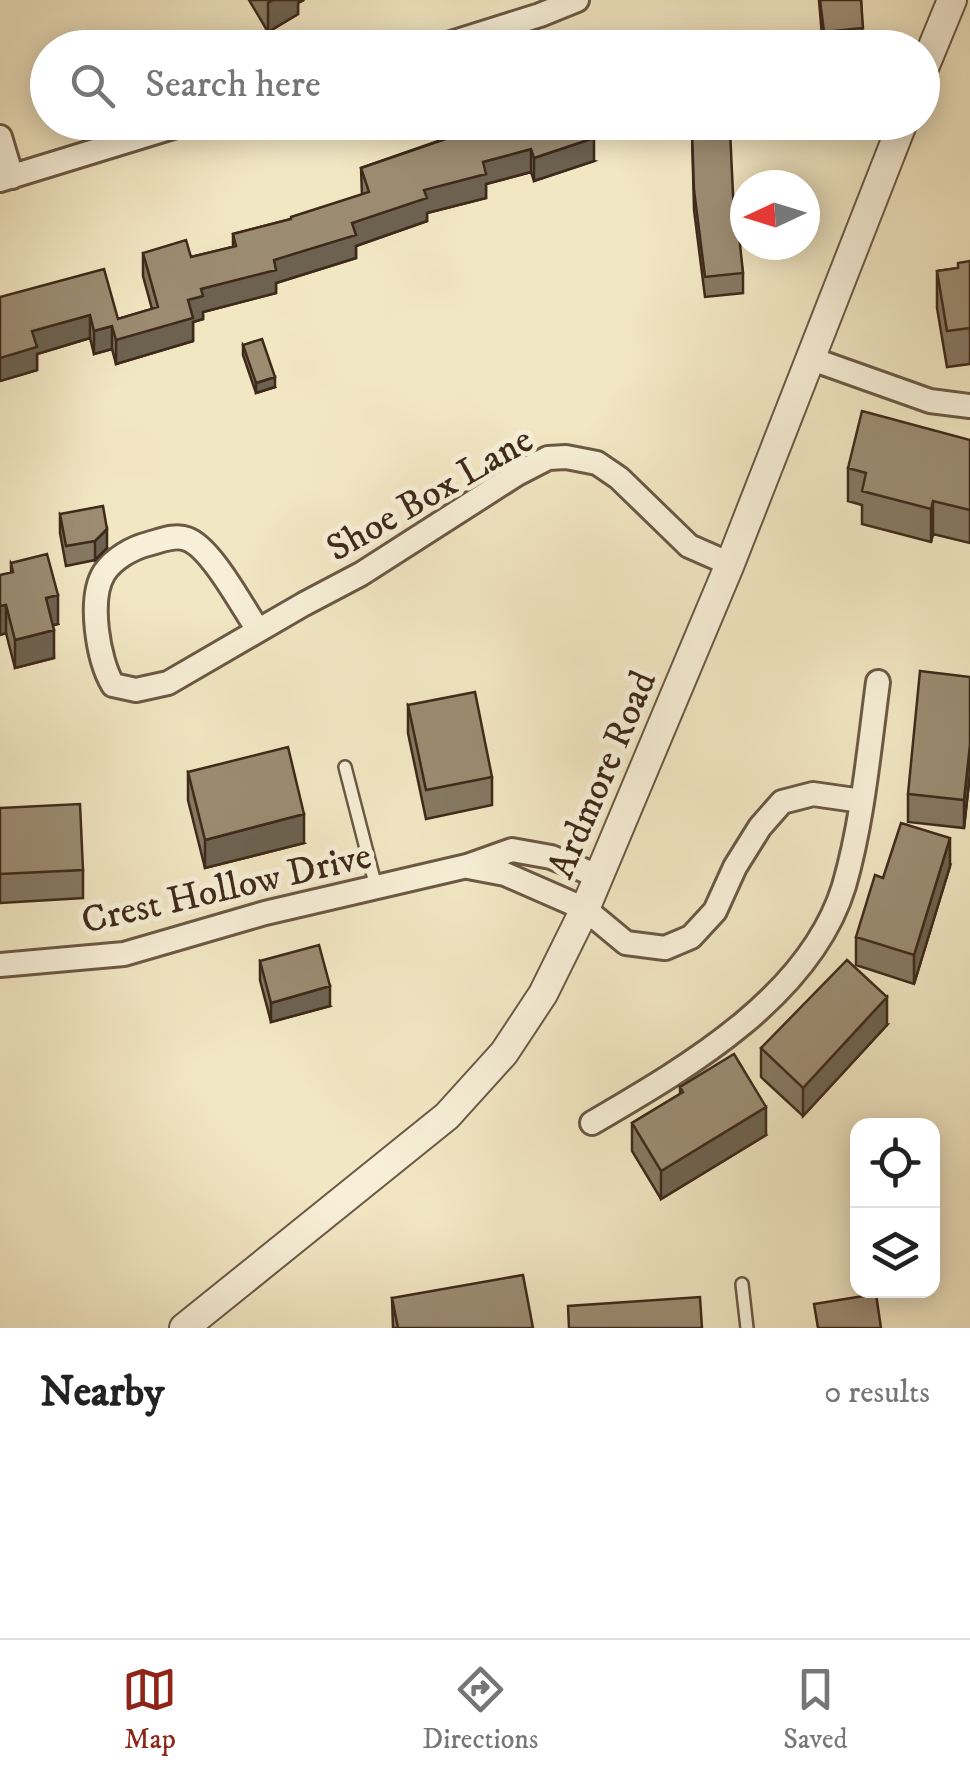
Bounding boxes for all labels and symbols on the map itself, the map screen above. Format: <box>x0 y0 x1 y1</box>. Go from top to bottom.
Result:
north arrow <box>730 170 820 260</box>
street label: Shoe Box Lane <box>318 416 542 573</box>
street label: Ardmore Road <box>538 664 668 886</box>
street label: Crest Hollow Drive <box>77 832 376 946</box>

